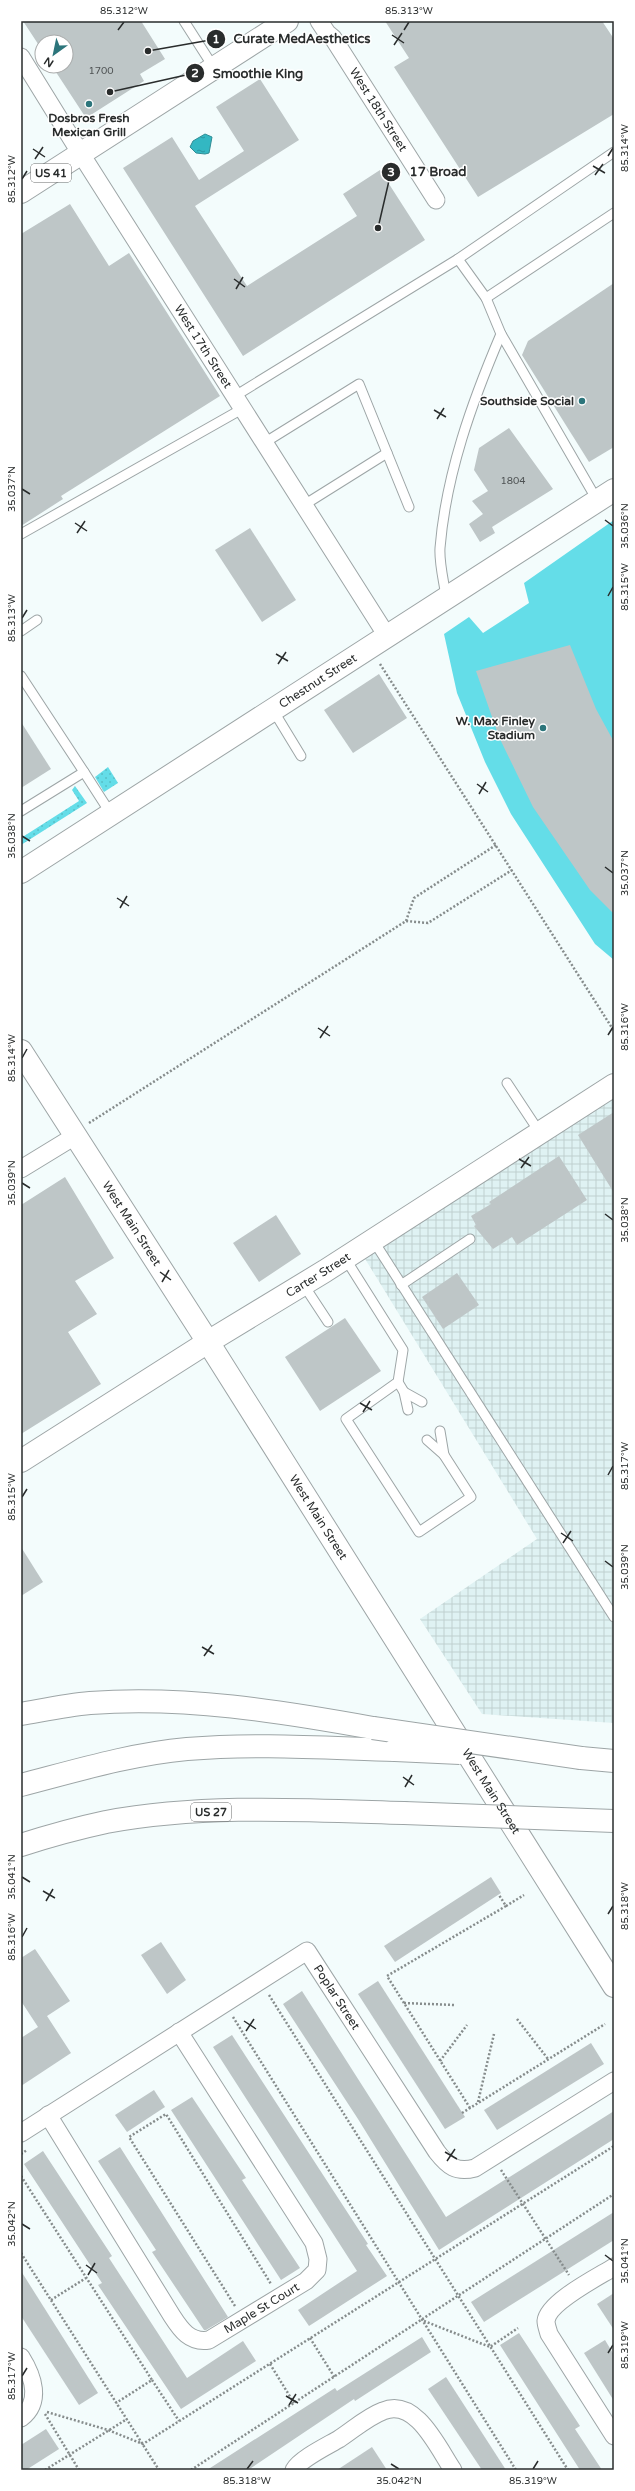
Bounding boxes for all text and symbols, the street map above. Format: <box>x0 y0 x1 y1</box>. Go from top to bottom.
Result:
text: 85.312°W <box>100 5 148 17</box>
text: 85.313°W <box>385 5 433 17</box>
callout: Curate MedAesthetics <box>206 26 379 51</box>
text: Curate MedAesthetics <box>233 31 371 47</box>
text: 1 <box>212 32 220 46</box>
north arrow <box>34 34 74 74</box>
text: N <box>42 54 56 70</box>
callout: Smoothie King <box>185 61 311 86</box>
house number: 1700 <box>88 65 114 77</box>
street label: West 18th Street <box>347 65 410 154</box>
text: 2 <box>191 66 199 80</box>
text: Smoothie King <box>213 66 303 82</box>
marker: Dosbros Fresh Mexican Grill <box>84 99 94 109</box>
place label: Dosbros Fresh Mexican Grill <box>48 111 130 139</box>
text: 85.314°W <box>619 124 631 172</box>
text: 85.312°W <box>6 155 18 203</box>
callout: 17 Broad <box>381 159 474 184</box>
road number: US 41 <box>31 164 71 182</box>
text: 17 Broad <box>410 164 466 180</box>
text: 3 <box>387 165 395 179</box>
street label: West 17th Street <box>171 302 235 391</box>
place label: Southside Social <box>480 394 574 408</box>
marker: Southside Social <box>577 396 587 406</box>
text: 35.037°N <box>6 466 18 512</box>
house number: 1804 <box>500 475 526 487</box>
text: 35.036°N <box>619 503 631 549</box>
text: 85.315°W <box>619 563 631 611</box>
text: 85.313°W <box>6 594 18 642</box>
street label: Chestnut Street <box>276 651 359 711</box>
place label: W. Max Finley Stadium <box>456 714 536 742</box>
marker: W. Max Finley Stadium <box>538 723 548 733</box>
text: 35.038°N <box>6 813 18 859</box>
text: 35.037°N <box>619 850 631 896</box>
text: 85.316°W <box>619 1003 631 1051</box>
text: 85.314°W <box>6 1034 18 1082</box>
text: 35.039°N <box>6 1160 18 1206</box>
street label: West Main Street <box>99 1178 164 1269</box>
text: 35.038°N <box>619 1197 631 1243</box>
street label: Carter Street <box>283 1249 353 1300</box>
text: 85.317°W <box>619 1442 631 1490</box>
street label: West Main Street <box>286 1472 351 1563</box>
text: 85.315°W <box>6 1473 18 1521</box>
text: 35.039°N <box>619 1544 631 1590</box>
street label: West Main Street <box>459 1746 523 1837</box>
road number: US 27 <box>191 1803 231 1821</box>
text: 35.041°N <box>6 1854 18 1900</box>
text: 85.318°W <box>619 1882 631 1930</box>
text: 85.316°W <box>6 1913 18 1961</box>
street label: Poplar Street <box>311 1962 363 2033</box>
text: 35.042°N <box>6 2201 18 2247</box>
text: 35.041°N <box>619 2238 631 2284</box>
street label: Maple St Court <box>221 2280 302 2336</box>
text: 85.319°W <box>619 2321 631 2369</box>
text: 85.317°W <box>6 2352 18 2400</box>
text: 85.318°W <box>223 2475 271 2487</box>
text: 35.042°N <box>376 2475 422 2487</box>
text: 85.319°W <box>509 2475 557 2487</box>

